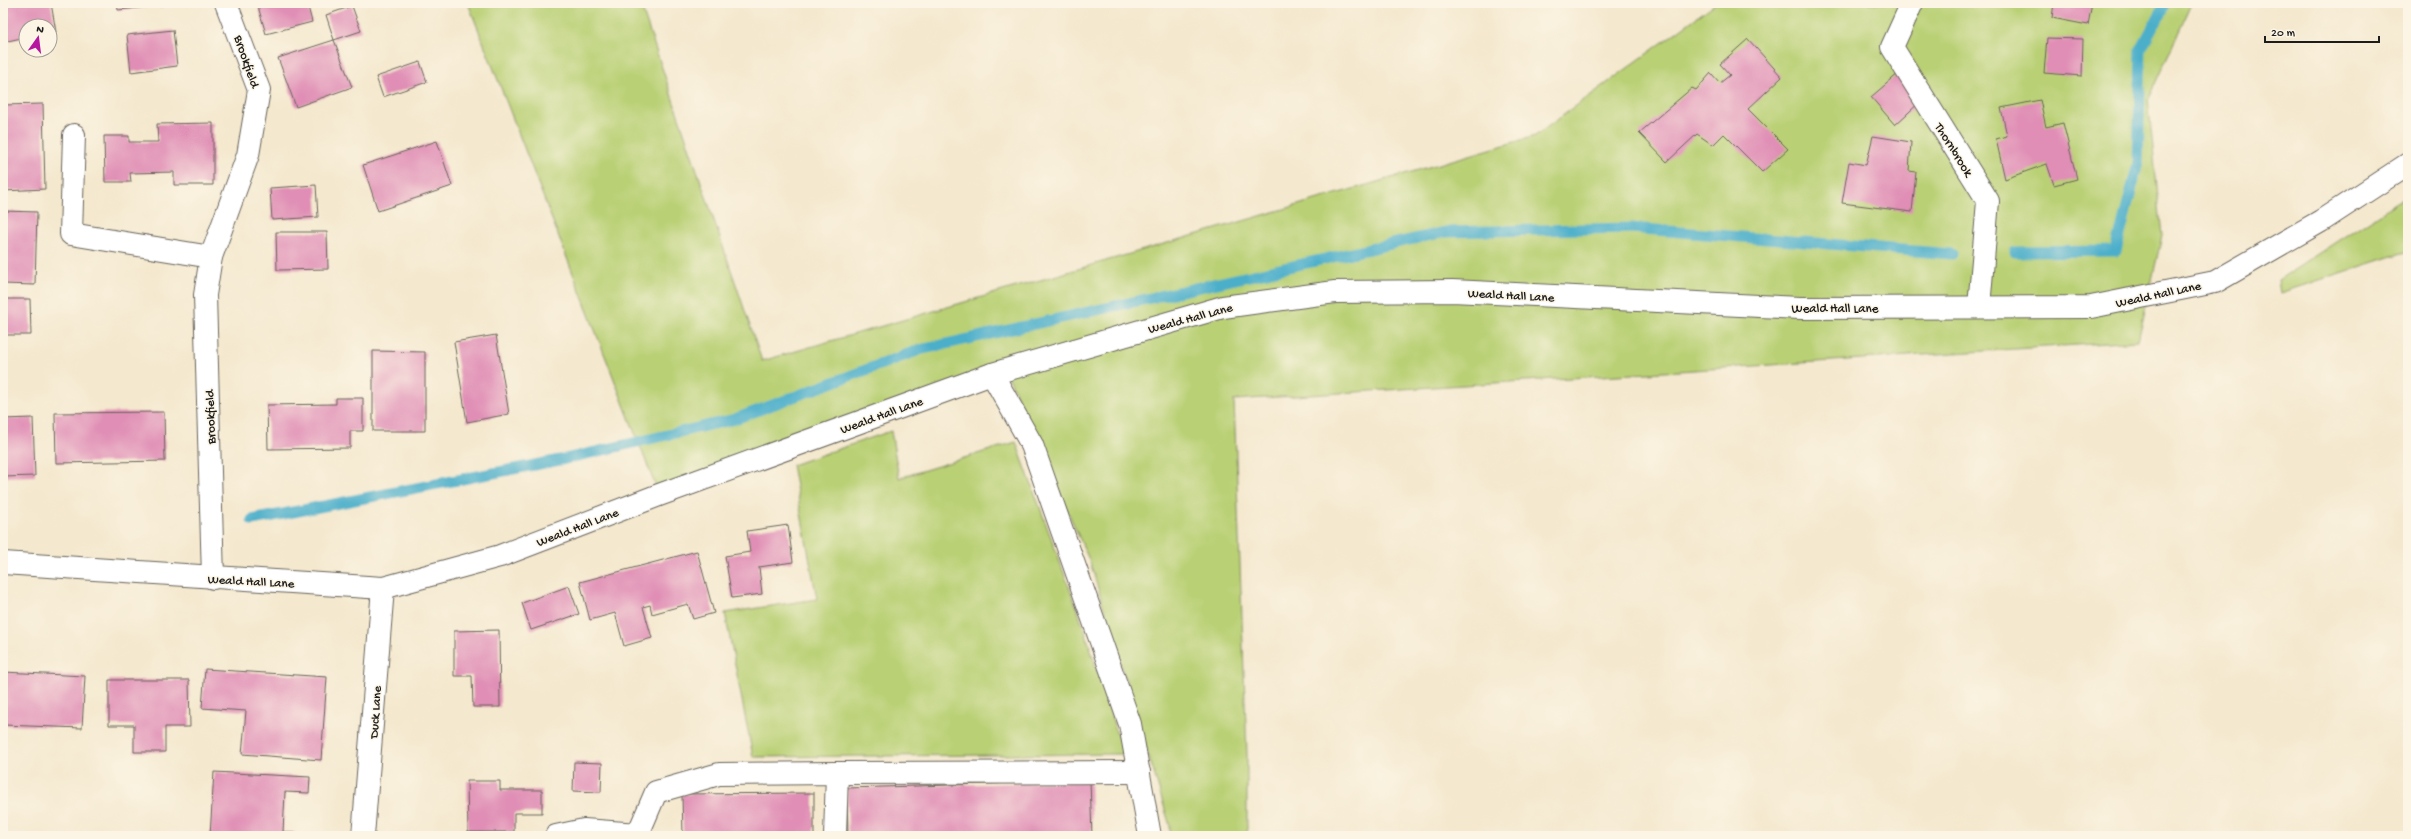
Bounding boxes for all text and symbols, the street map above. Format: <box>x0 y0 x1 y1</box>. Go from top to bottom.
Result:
north arrow <box>18 18 58 58</box>
scale bar <box>2265 18 2379 44</box>
text: N <box>35 24 45 37</box>
text: 20 m <box>2271 27 2296 41</box>
street label: Brookfield <box>229 33 262 91</box>
street label: Thornbrook <box>1930 120 1976 181</box>
street label: Weald Hall Lane <box>2114 279 2203 312</box>
street label: Weald Hall Lane <box>1467 287 1555 306</box>
street label: Weald Hall Lane <box>1147 301 1235 338</box>
street label: Weald Hall Lane <box>1792 302 1879 317</box>
street label: Brookfield <box>203 388 220 445</box>
street label: Weald Hall Lane <box>838 394 925 438</box>
street label: Weald Hall Lane <box>535 506 621 551</box>
street label: Weald Hall Lane <box>207 573 295 592</box>
street label: Duck Lane <box>367 685 386 740</box>

